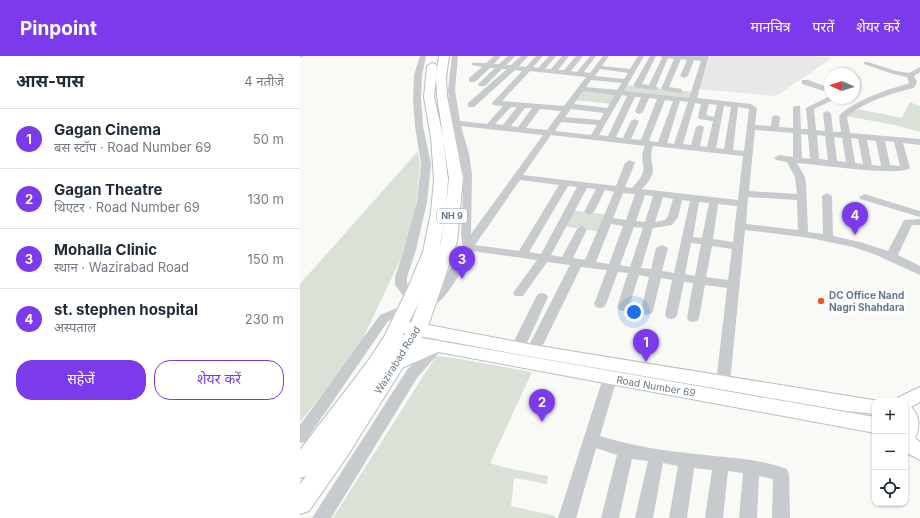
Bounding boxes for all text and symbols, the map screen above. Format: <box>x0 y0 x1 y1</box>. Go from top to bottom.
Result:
text: Pinpoint <box>20 17 97 40</box>
text: मानचित्र <box>751 18 791 35</box>
text: परतें <box>813 18 834 35</box>
text: शेयर करें <box>856 18 900 35</box>
north arrow <box>824 68 860 104</box>
text: आस-पास <box>16 71 84 91</box>
text: 4 नतीजे <box>244 73 284 89</box>
text: Gagan Cinema <box>54 120 161 139</box>
text: 1 <box>26 131 32 147</box>
text: 50 m <box>253 131 284 147</box>
text: बस स्टॉप · Road Number 69 <box>54 139 211 155</box>
text: Gagan Theatre <box>54 180 162 199</box>
text: 2 <box>25 191 33 207</box>
text: 130 m <box>247 191 284 207</box>
text: थिएटर · Road Number 69 <box>54 199 200 215</box>
pin: 4 <box>842 202 868 235</box>
road number: NH 9 <box>437 209 467 223</box>
text: Mohalla Clinic <box>54 240 157 259</box>
pin: 3 <box>449 246 475 279</box>
text: 3 <box>25 251 33 267</box>
text: 150 m <box>248 251 284 267</box>
text: स्थान · Wazirabad Road <box>54 259 189 275</box>
place label: DC Office Nand Nagri Shahdara <box>829 289 905 314</box>
marker: DC Office Nand Nagri Shahdara <box>816 296 826 306</box>
text: st. stephen hospital <box>54 300 198 319</box>
your location <box>624 302 644 322</box>
text: 4 <box>25 311 33 327</box>
text: 230 m <box>245 311 284 327</box>
text: अस्पताल <box>54 319 96 335</box>
street label: Wazirabad Road <box>371 324 423 396</box>
pin: 1 <box>633 329 659 362</box>
button: सहेजें <box>16 360 146 400</box>
button: शेयर करें <box>154 360 284 400</box>
street label: Road Number 69 <box>616 373 696 399</box>
pin: 2 <box>529 389 555 422</box>
map controls <box>872 398 908 506</box>
button: + <box>872 398 908 434</box>
button: − <box>872 434 908 470</box>
button: locate <box>872 470 908 506</box>

